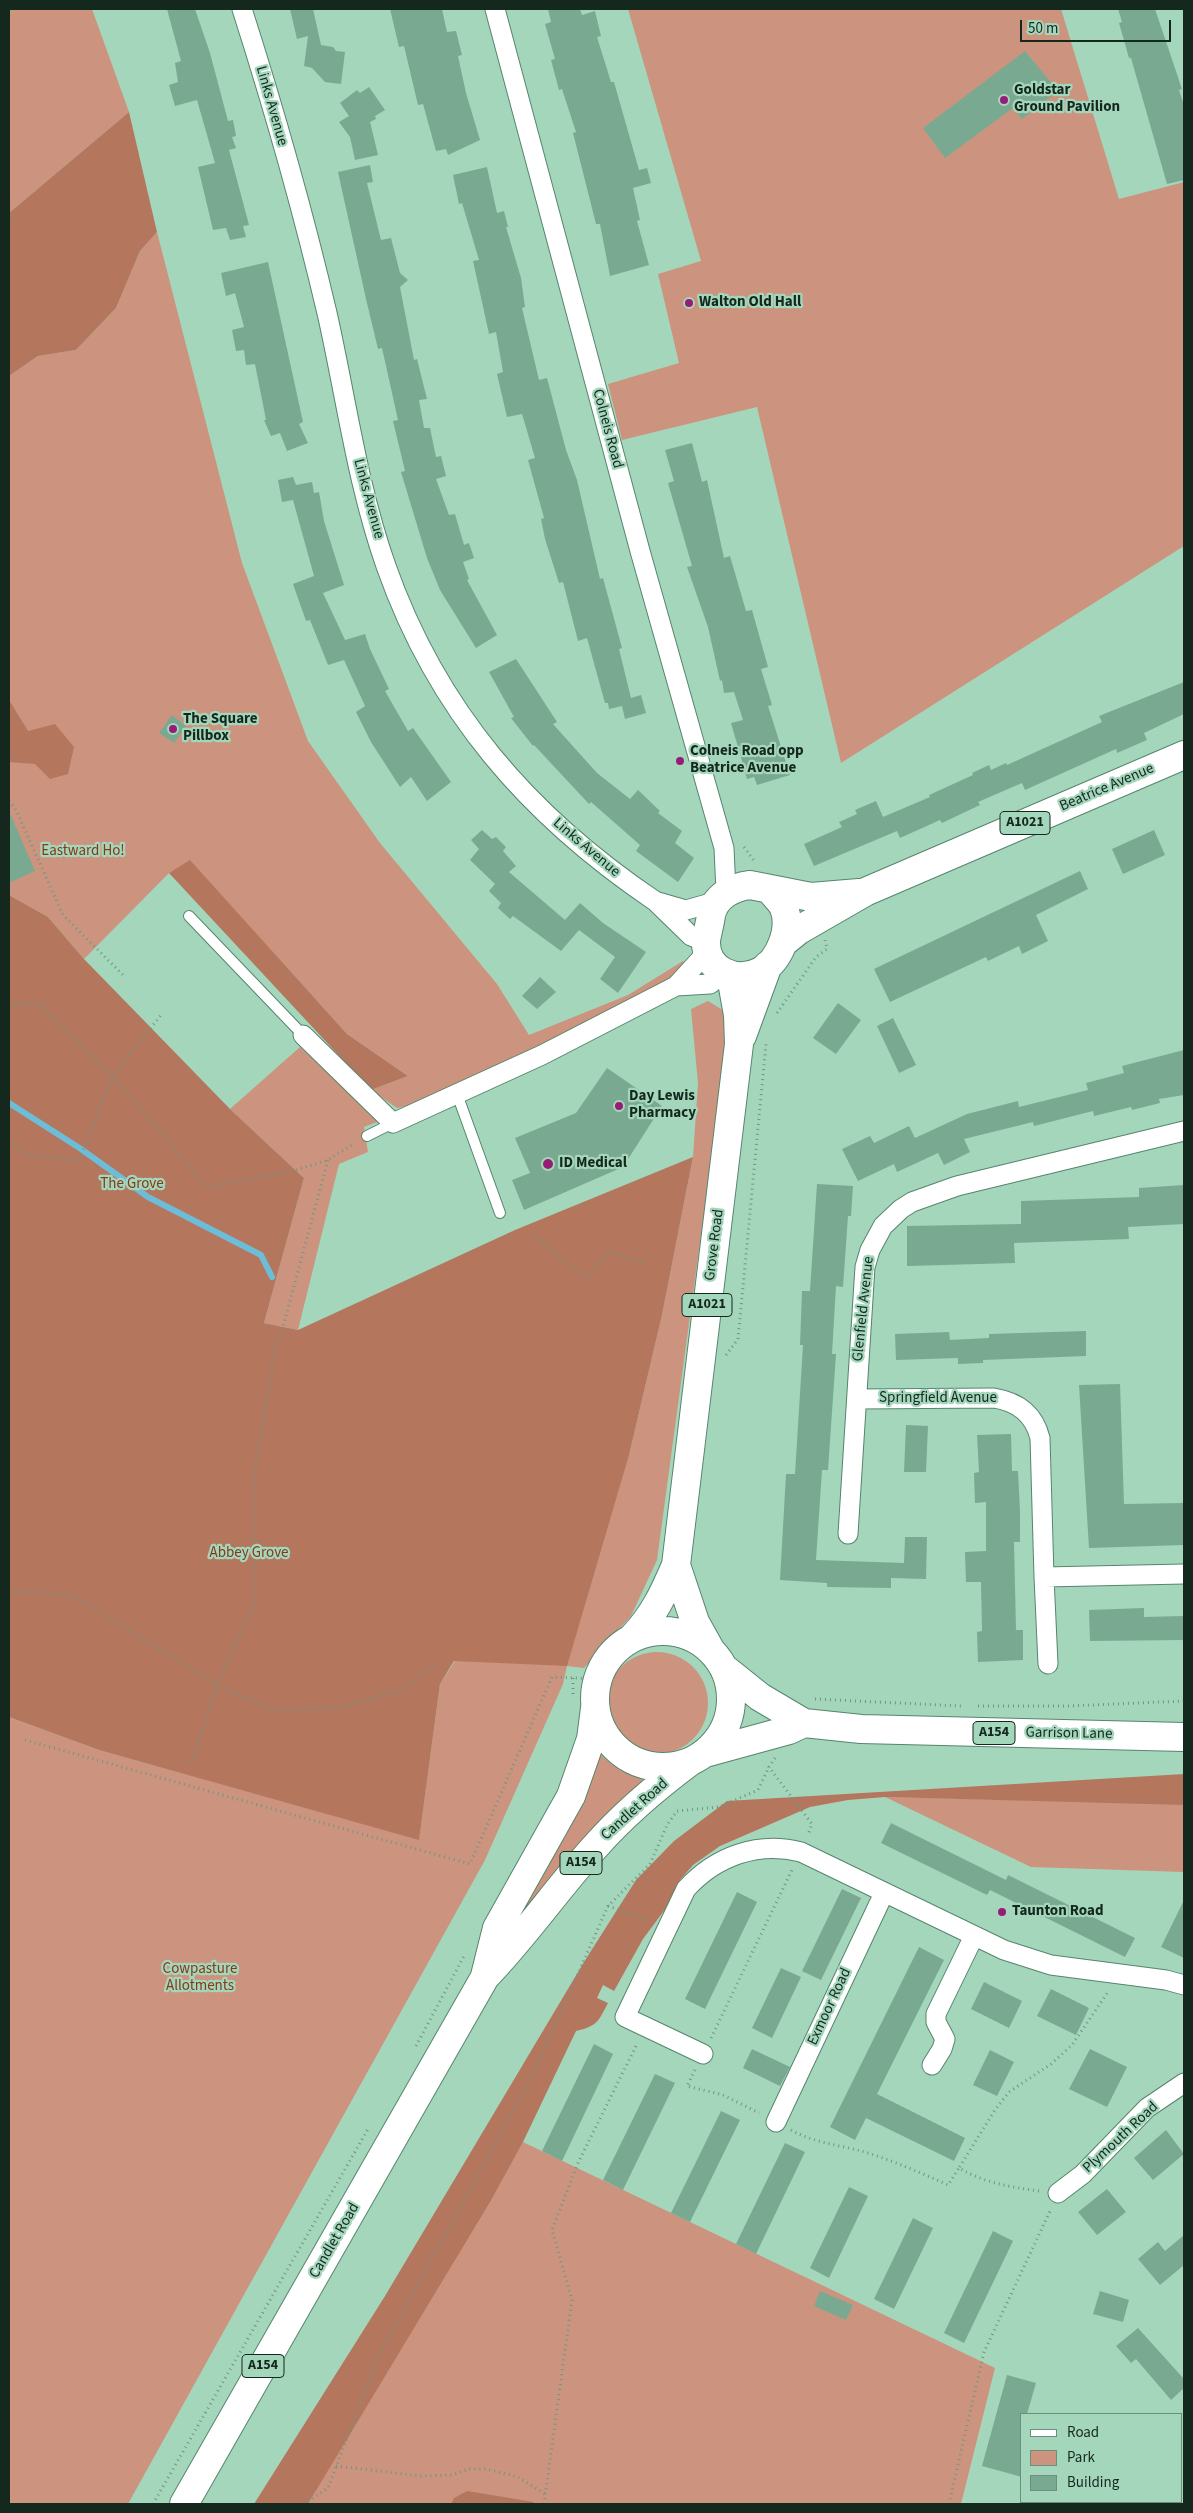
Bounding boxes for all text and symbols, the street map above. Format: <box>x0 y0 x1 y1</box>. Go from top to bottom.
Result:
scale bar <box>1023 10 1174 42</box>
text: 50 m <box>1028 18 1058 39</box>
street label: Links Avenue <box>251 64 291 148</box>
place label: Goldstar Ground Pavilion <box>1014 82 1120 117</box>
marker: Goldstar Ground Pavilion <box>998 94 1010 106</box>
place label: Walton Old Hall <box>699 294 801 312</box>
marker: Walton Old Hall <box>683 297 695 309</box>
street label: Colneis Road <box>588 387 626 471</box>
street label: Links Avenue <box>349 457 387 541</box>
place label: The Square Pillbox <box>183 711 258 746</box>
marker: The Square Pillbox <box>167 723 179 735</box>
place label: Colneis Road opp Beatrice Avenue <box>690 743 804 778</box>
marker: Colneis Road opp Beatrice Avenue <box>674 755 686 767</box>
street label: Beatrice Avenue <box>1057 760 1157 816</box>
road number: A1021 <box>1000 811 1050 834</box>
street label: Links Avenue <box>549 815 623 881</box>
park label: Eastward Ho! <box>41 843 125 861</box>
place label: Day Lewis Pharmacy <box>629 1088 696 1123</box>
marker: Day Lewis Pharmacy <box>613 1100 625 1112</box>
place label: ID Medical <box>559 1155 627 1173</box>
marker: ID Medical <box>541 1157 555 1171</box>
park label: The Grove <box>100 1176 164 1194</box>
street label: Grove Road <box>702 1208 728 1282</box>
street label: Glenfield Avenue <box>850 1256 878 1362</box>
road number: A1021 <box>682 1294 732 1316</box>
street label: Springfield Avenue <box>879 1390 997 1408</box>
park label: Abbey Grove <box>209 1545 289 1563</box>
road number: A154 <box>973 1722 1015 1745</box>
street label: Garrison Lane <box>1025 1724 1113 1744</box>
street label: Candlet Road <box>598 1775 672 1845</box>
road number: A154 <box>560 1852 602 1875</box>
place label: Taunton Road <box>1012 1903 1103 1921</box>
marker: Taunton Road <box>996 1906 1008 1918</box>
park label: Cowpasture Allotments <box>163 1961 237 1996</box>
street label: Exmoor Road <box>804 1965 856 2049</box>
street label: Plymouth Road <box>1080 2099 1162 2177</box>
street label: Candlet Road <box>306 2200 364 2282</box>
road number: A154 <box>242 2354 284 2378</box>
legend <box>1020 2413 1183 2503</box>
text: Road <box>1067 2422 1099 2443</box>
text: Park <box>1067 2447 1095 2468</box>
text: Building <box>1067 2472 1119 2493</box>

